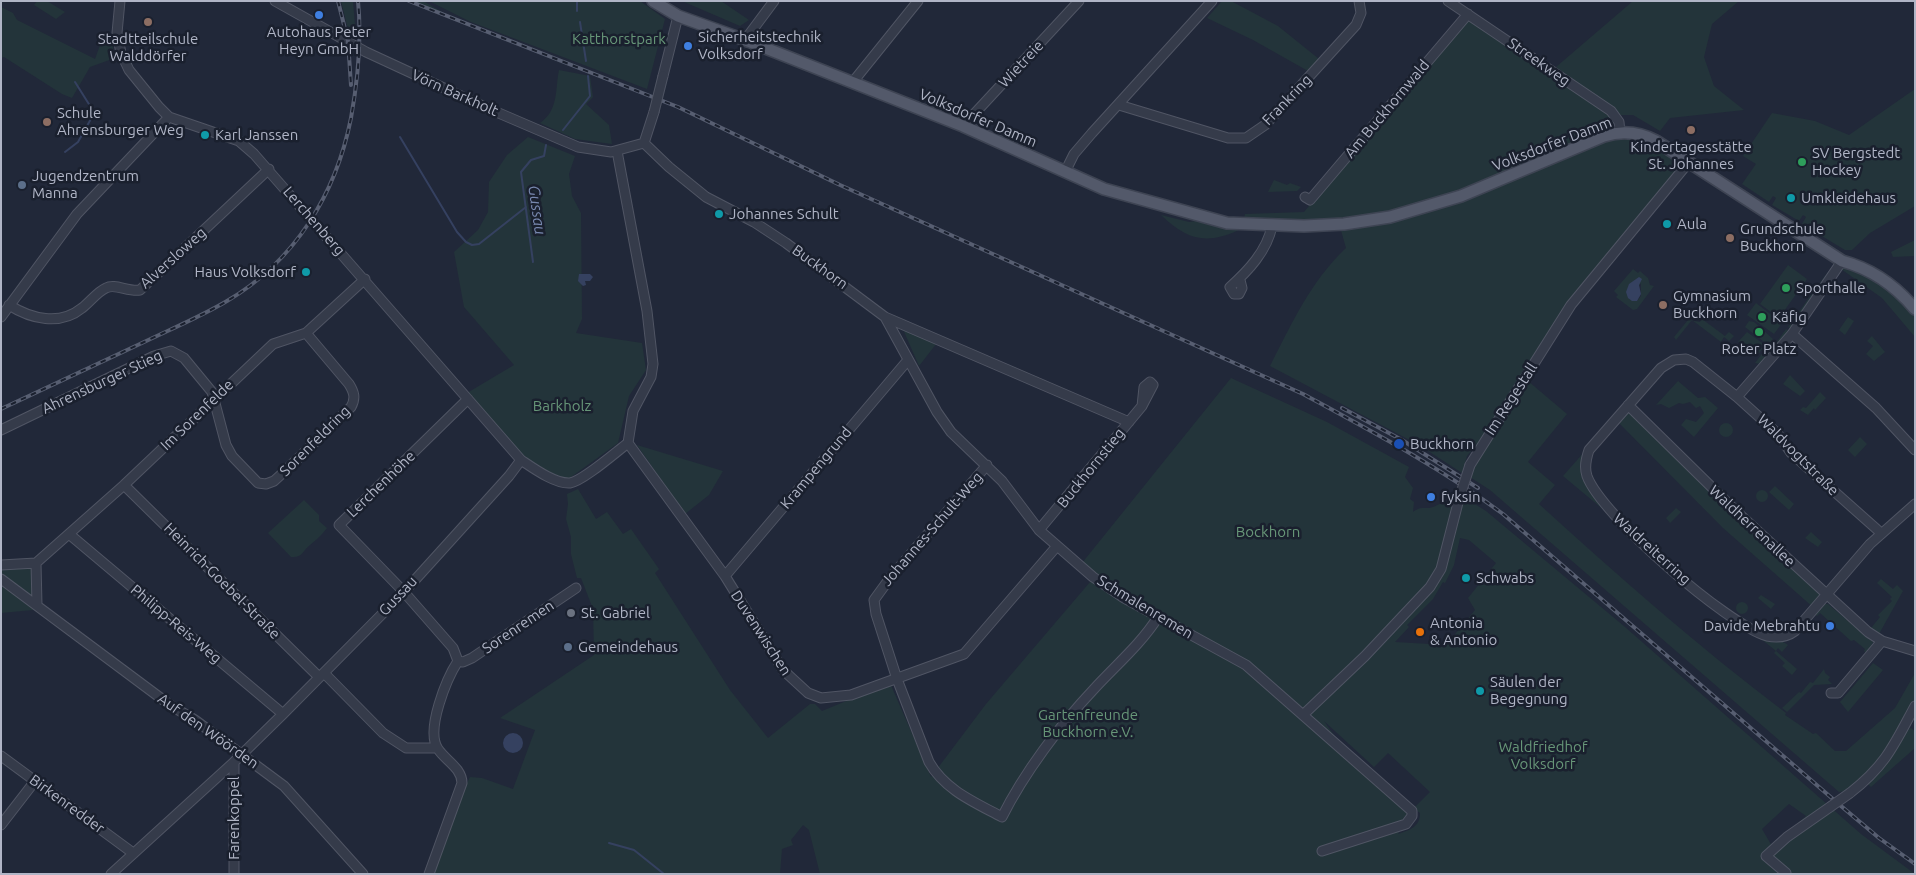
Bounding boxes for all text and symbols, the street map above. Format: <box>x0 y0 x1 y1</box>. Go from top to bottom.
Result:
marker: Autohaus Peter Heyn GmbH <box>313 9 325 21</box>
marker: Stadtteilschule Walddörfer <box>142 16 154 28</box>
place label: Autohaus Peter Heyn GmbH <box>267 23 371 58</box>
place label: Sicherheitstechnik Volksdorf <box>698 28 821 63</box>
place label: Stadtteilschule Walddörfer <box>98 30 198 65</box>
park label: Katthorstpark <box>572 30 666 48</box>
street label: Streekweg <box>1504 34 1574 90</box>
street label: Wietreie <box>995 37 1047 91</box>
marker: Sicherheitstechnik Volksdorf <box>682 40 694 52</box>
street label: Am Buckhornwald <box>1341 56 1433 162</box>
street label: Vörn Barkholt <box>409 66 501 120</box>
street label: Frankring <box>1258 71 1316 129</box>
street label: Volksdorfer Damm <box>916 85 1040 151</box>
place label: Schule Ahrensburger Weg <box>57 104 184 139</box>
street label: Volksdorfer Damm <box>1490 113 1614 175</box>
marker: Schule Ahrensburger Weg <box>41 116 53 128</box>
marker: Kindertagesstätte St. Johannes <box>1685 124 1697 136</box>
place label: Karl Janssen <box>215 126 298 144</box>
marker: Karl Janssen <box>199 129 211 141</box>
place label: Kindertagesstätte St. Johannes <box>1630 138 1752 173</box>
place label: SV Bergstedt Hockey <box>1812 144 1900 179</box>
marker: SV Bergstedt Hockey <box>1796 156 1808 168</box>
place label: Jugendzentrum Manna <box>32 167 139 202</box>
marker: Jugendzentrum Manna <box>16 179 28 191</box>
street label: Lerchenberg <box>279 183 349 259</box>
water label: Gussau <box>524 184 550 236</box>
place label: Umkleidehaus <box>1801 189 1896 207</box>
marker: Umkleidehaus <box>1785 192 1797 204</box>
place label: Johannes Schult <box>729 205 839 223</box>
marker: Johannes Schult <box>713 208 725 220</box>
place label: Aula <box>1677 215 1707 233</box>
marker: Aula <box>1661 218 1673 230</box>
place label: Grundschule Buckhorn <box>1740 220 1824 255</box>
street label: Alversloweg <box>136 224 210 292</box>
marker: Grundschule Buckhorn <box>1724 232 1736 244</box>
street label: Buckhorn <box>789 241 851 293</box>
place label: Haus Volksdorf <box>195 263 296 281</box>
marker: Haus Volksdorf <box>300 266 312 278</box>
place label: Sporthalle <box>1796 279 1865 297</box>
marker: Sporthalle <box>1780 282 1792 294</box>
place label: Gymnasium Buckhorn <box>1673 287 1751 322</box>
marker: Gymnasium Buckhorn <box>1657 299 1669 311</box>
place label: Käfig <box>1772 308 1807 326</box>
marker: Käfig <box>1756 311 1768 323</box>
marker: Roter Platz <box>1753 326 1765 338</box>
place label: Roter Platz <box>1722 340 1796 358</box>
street label: Ahrensburger Stieg <box>39 346 165 418</box>
street label: Im Regestall <box>1481 359 1541 439</box>
street label: Im Sorenfelde <box>157 376 237 454</box>
park label: Barkholz <box>533 397 591 415</box>
street label: Sorenfeldring <box>276 402 354 480</box>
street label: Waldvogtstraße <box>1754 411 1842 499</box>
street label: Krampengrund <box>777 423 855 513</box>
street label: Buckhornstieg <box>1053 425 1129 511</box>
place label: Buckhorn <box>1410 435 1474 453</box>
marker: Buckhorn <box>1392 437 1406 451</box>
street label: Lerchenhöhe <box>343 447 419 521</box>
street label: Johannes-Schult-Weg <box>878 468 986 590</box>
street label: Waldherrenallee <box>1705 482 1799 570</box>
place label: fyksin <box>1441 488 1481 506</box>
marker: fyksin <box>1425 491 1437 503</box>
street label: Waldreiterring <box>1610 510 1694 588</box>
street label: Heinrich-Goebel-Straße <box>160 519 284 643</box>
park label: Bockhorn <box>1236 523 1300 541</box>
place label: Schwabs <box>1476 569 1534 587</box>
street label: Schmalenremen <box>1094 571 1196 643</box>
street label: Gussau <box>375 572 421 620</box>
marker: Schwabs <box>1460 572 1472 584</box>
street label: Philipp-Reis-Weg <box>127 581 225 667</box>
street label: Duvenwischen <box>727 587 795 679</box>
street label: Sorenremen <box>479 596 557 658</box>
place label: St. Gabriel <box>581 604 650 622</box>
marker: St. Gabriel <box>565 607 577 619</box>
place label: Antonia & Antonio <box>1430 614 1497 649</box>
place label: Davide Mebrahtu <box>1704 617 1820 635</box>
marker: Davide Mebrahtu <box>1824 620 1836 632</box>
marker: Antonia & Antonio <box>1414 626 1426 638</box>
place label: Gemeindehaus <box>578 638 678 656</box>
marker: Gemeindehaus <box>562 641 574 653</box>
place label: Säulen der Begegnung <box>1490 673 1568 708</box>
marker: Säulen der Begegnung <box>1474 685 1486 697</box>
street label: Auf den Wöörden <box>154 689 262 773</box>
park label: Gartenfreunde Buckhorn e.V. <box>1038 706 1138 741</box>
park label: Waldfriedhof Volksdorf <box>1498 738 1588 773</box>
street label: Birkenredder <box>26 771 108 837</box>
street label: Farenkoppel <box>225 776 243 860</box>

